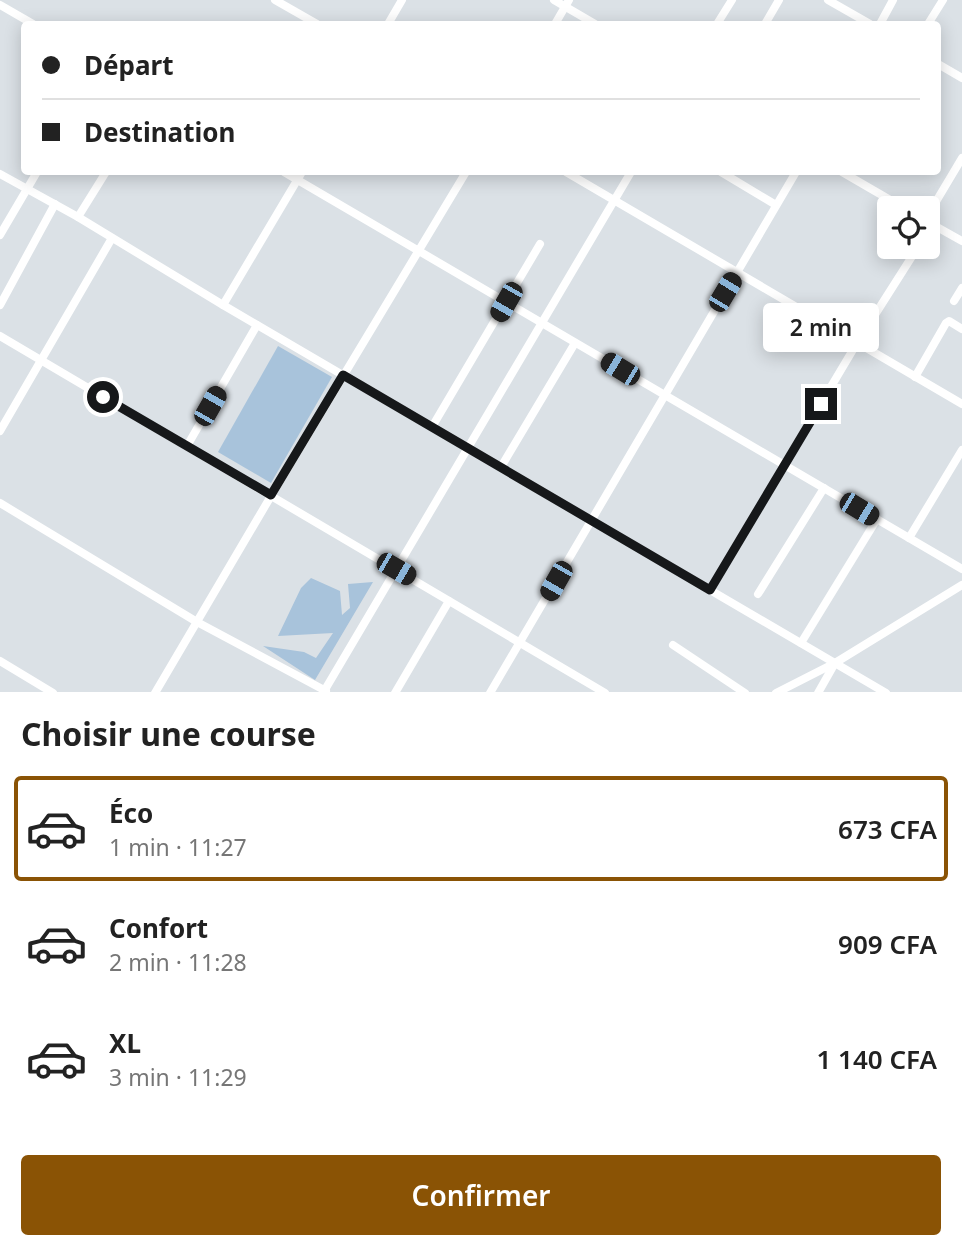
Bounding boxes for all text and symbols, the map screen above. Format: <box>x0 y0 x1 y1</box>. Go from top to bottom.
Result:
text: Départ <box>84 47 173 83</box>
text: Destination <box>84 114 235 150</box>
map controls <box>877 196 940 259</box>
button: locate <box>877 196 940 259</box>
car <box>706 269 745 315</box>
car <box>487 279 526 325</box>
callout: 2 min <box>763 302 879 352</box>
text: 2 min <box>790 311 852 343</box>
car <box>597 349 644 389</box>
route start <box>87 381 119 413</box>
car <box>191 383 230 429</box>
route end <box>805 388 837 420</box>
car <box>836 489 883 529</box>
car <box>373 549 420 589</box>
car <box>537 558 576 604</box>
text: Choisir une course <box>21 712 316 755</box>
text: Éco <box>109 795 153 831</box>
icon: car <box>25 797 88 860</box>
text: 673 CFA <box>838 811 937 847</box>
text: 1 min · 11:27 <box>109 831 247 863</box>
text: Confort <box>109 910 208 946</box>
icon: car <box>25 912 88 975</box>
text: 909 CFA <box>838 926 937 962</box>
text: 2 min · 11:28 <box>109 946 247 978</box>
text: XL <box>109 1025 141 1061</box>
icon: car <box>25 1027 88 1090</box>
text: 1 140 CFA <box>816 1041 937 1077</box>
text: 3 min · 11:29 <box>109 1061 247 1093</box>
button: Confirmer <box>21 1155 941 1235</box>

